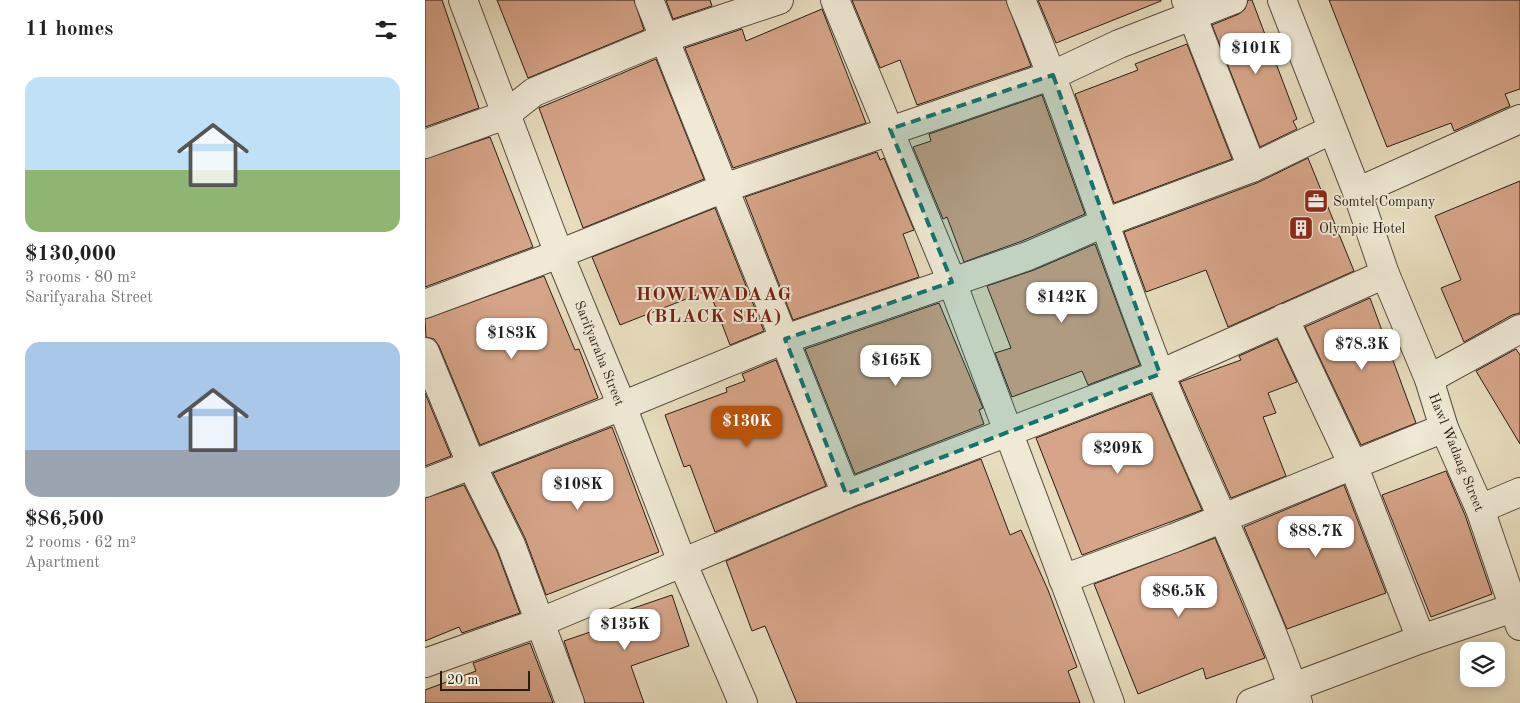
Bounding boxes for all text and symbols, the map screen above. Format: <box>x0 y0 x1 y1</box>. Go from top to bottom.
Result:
icon: filters <box>372 16 400 44</box>
text: 11 homes <box>25 19 113 40</box>
pin: $101K <box>1221 32 1291 75</box>
text: $101K <box>1231 41 1281 57</box>
icon: home <box>168 110 258 200</box>
office icon: Somtel Company <box>1303 188 1329 214</box>
place label: Somtel Company <box>1333 195 1436 209</box>
building icon: Olympic Hotel <box>1288 215 1314 241</box>
place label: Olympic Hotel <box>1319 222 1405 236</box>
text: $130,000 <box>25 244 116 265</box>
text: 3 rooms · 80 m² <box>25 270 136 286</box>
pin: $142K <box>1027 282 1097 324</box>
district label: HOWLWADAAG (BLACK SEA) <box>636 286 792 327</box>
text: Sarifyaraha Street <box>25 290 153 306</box>
text: $142K <box>1037 290 1087 306</box>
street label: Sarifyaraha Street <box>572 299 627 408</box>
pin: $183K <box>477 318 547 360</box>
text: $183K <box>487 326 537 342</box>
pin: $78.3K <box>1321 328 1403 371</box>
text: $78.3K <box>1335 337 1389 353</box>
pin: $165K <box>861 344 931 387</box>
text: $165K <box>871 353 921 369</box>
icon: home <box>168 375 258 465</box>
street label: Hawl Wadaag Street <box>1426 391 1486 514</box>
pin: $130K <box>712 406 782 448</box>
text: $130K <box>722 414 772 430</box>
pin: $209K <box>1083 432 1153 475</box>
text: $209K <box>1093 441 1143 457</box>
pin: $108K <box>543 468 613 511</box>
text: $108K <box>553 477 603 493</box>
text: $86,500 <box>25 509 104 530</box>
pin: $88.7K <box>1275 516 1357 558</box>
text: $88.7K <box>1289 524 1343 540</box>
text: 2 rooms · 62 m² <box>25 535 136 551</box>
text: Apartment <box>25 555 100 571</box>
pin: $86.5K <box>1138 576 1220 618</box>
text: $86.5K <box>1152 584 1206 600</box>
pin: $135K <box>590 608 660 651</box>
text: $135K <box>600 617 650 633</box>
map controls <box>1460 642 1505 687</box>
button: layers <box>1460 642 1505 687</box>
scale bar <box>440 668 530 691</box>
text: 20 m <box>447 673 478 687</box>

